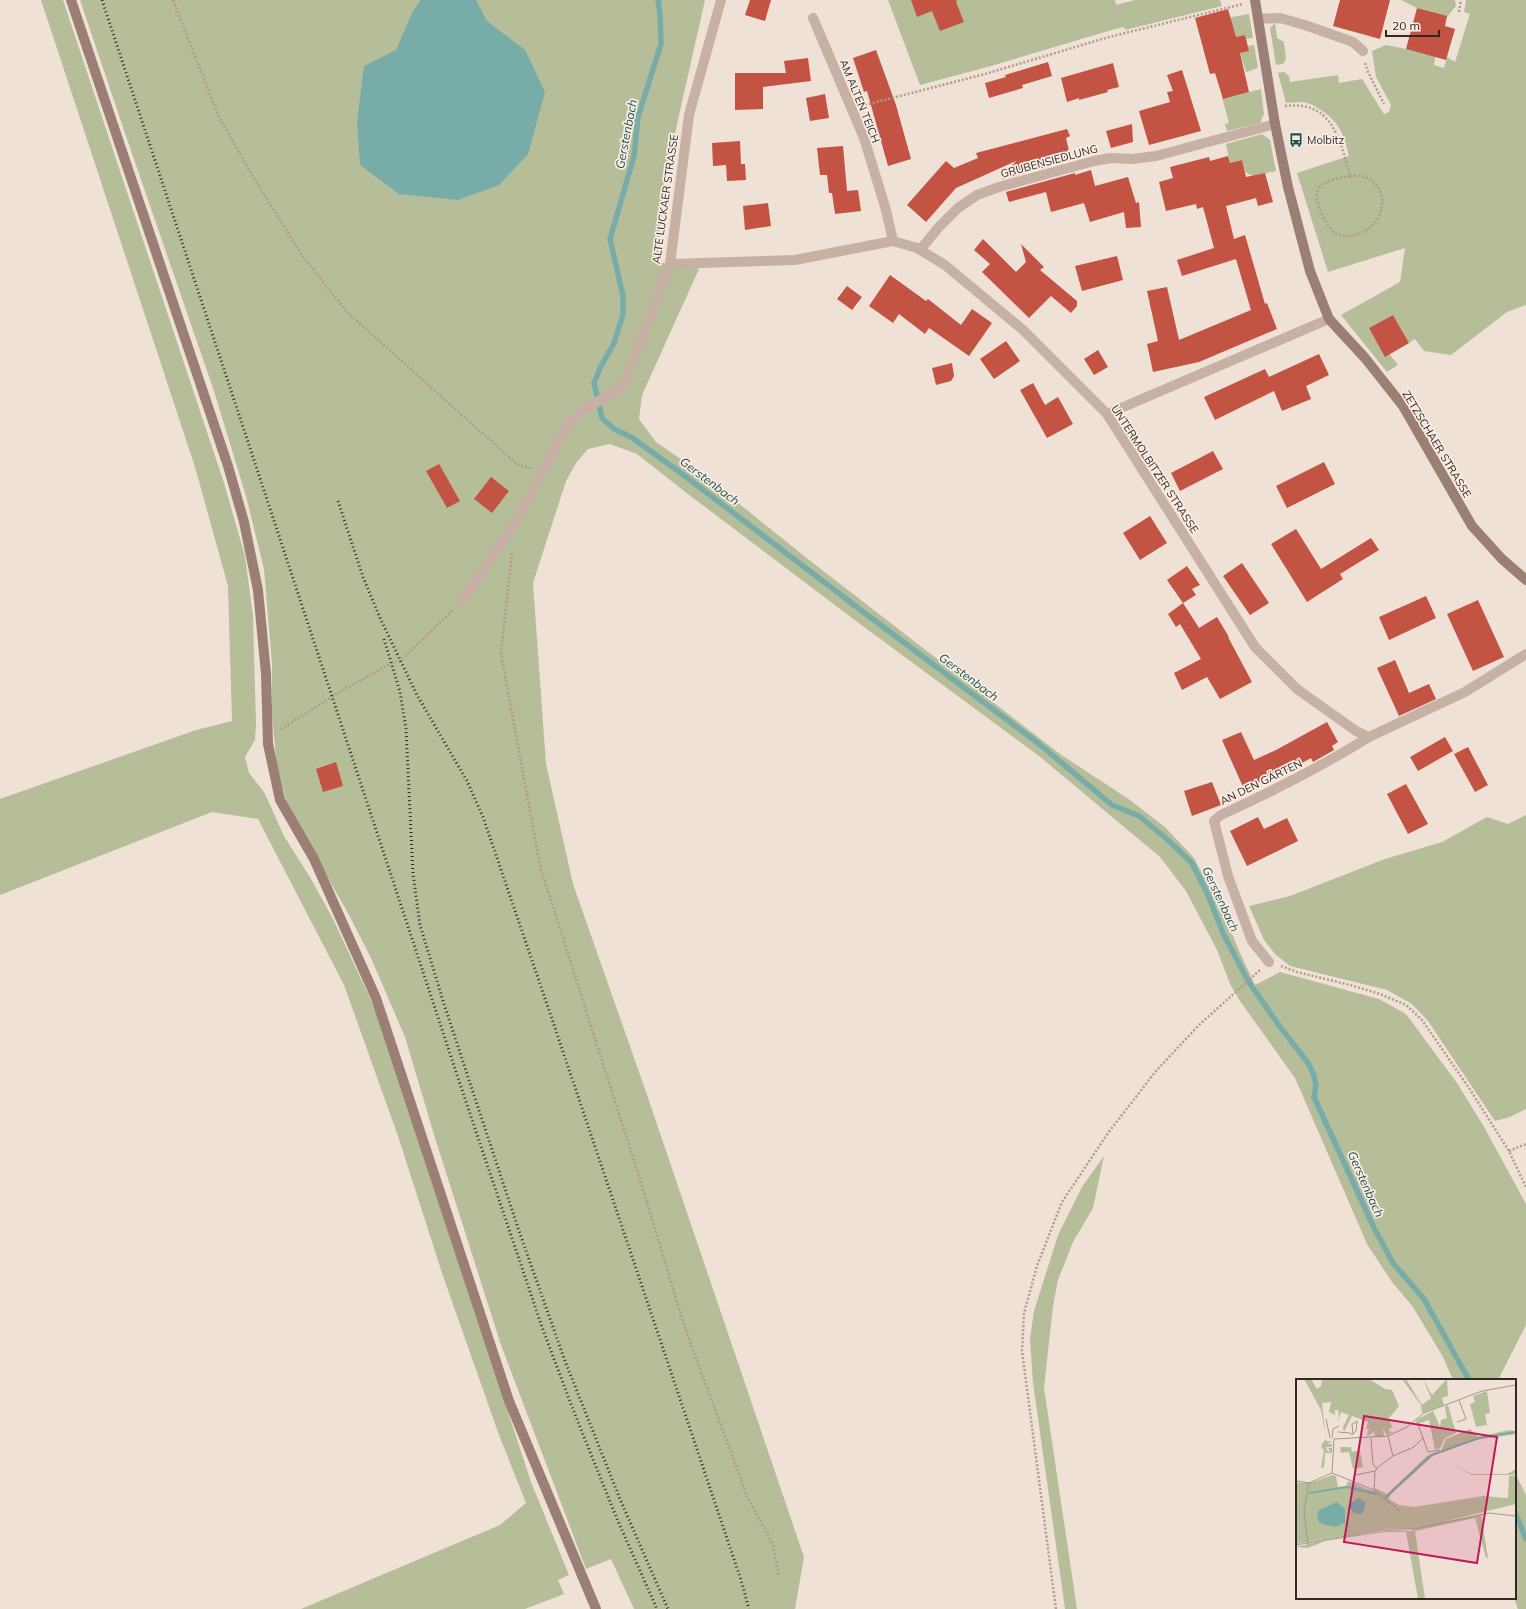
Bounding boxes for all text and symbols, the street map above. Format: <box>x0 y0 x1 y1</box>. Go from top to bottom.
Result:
scale bar <box>1386 12 1439 38</box>
text: 20 m <box>1392 18 1420 33</box>
street label: AM ALTEN TEICH <box>837 57 883 145</box>
water label: Gerstenbach <box>612 98 640 170</box>
bus stop icon: Molbitz <box>1288 132 1304 148</box>
street label: ALTE LUCKAER STRASSE <box>649 133 681 265</box>
place label: Molbitz <box>1307 133 1344 147</box>
street label: GRUBENSIEDLUNG <box>999 141 1099 181</box>
street label: ZETZSCHAER STRASSE <box>1399 388 1475 500</box>
street label: UNTERMOLBITZER STRASSE <box>1108 402 1202 536</box>
water label: Gerstenbach <box>677 454 743 508</box>
water label: Gerstenbach <box>936 650 1002 704</box>
street label: AN DEN GÄRTEN <box>1218 756 1304 808</box>
water label: Gerstenbach <box>1199 864 1243 934</box>
water label: Gerstenbach <box>1345 1149 1387 1219</box>
inset map <box>1296 1379 1516 1599</box>

